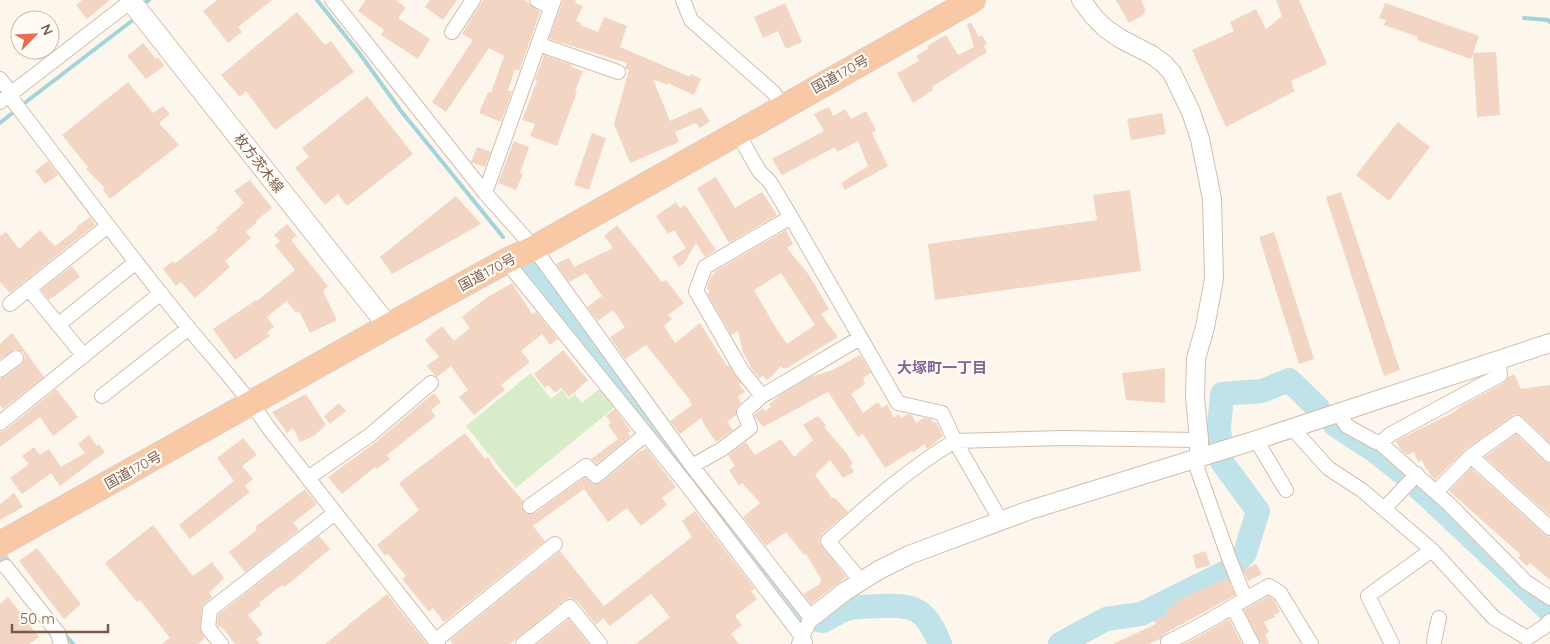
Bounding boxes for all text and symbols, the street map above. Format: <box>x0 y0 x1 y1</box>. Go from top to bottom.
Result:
north arrow <box>10 10 60 60</box>
text: N <box>37 21 57 38</box>
street label: 国道170号 <box>808 51 872 97</box>
street label: 枚方茨木線 <box>230 130 288 196</box>
street label: 国道170号 <box>455 249 519 295</box>
district label: 大塚町一丁目 <box>897 358 987 377</box>
street label: 国道170号 <box>101 447 165 493</box>
scale bar <box>12 602 109 634</box>
text: 50 m <box>20 609 55 628</box>

